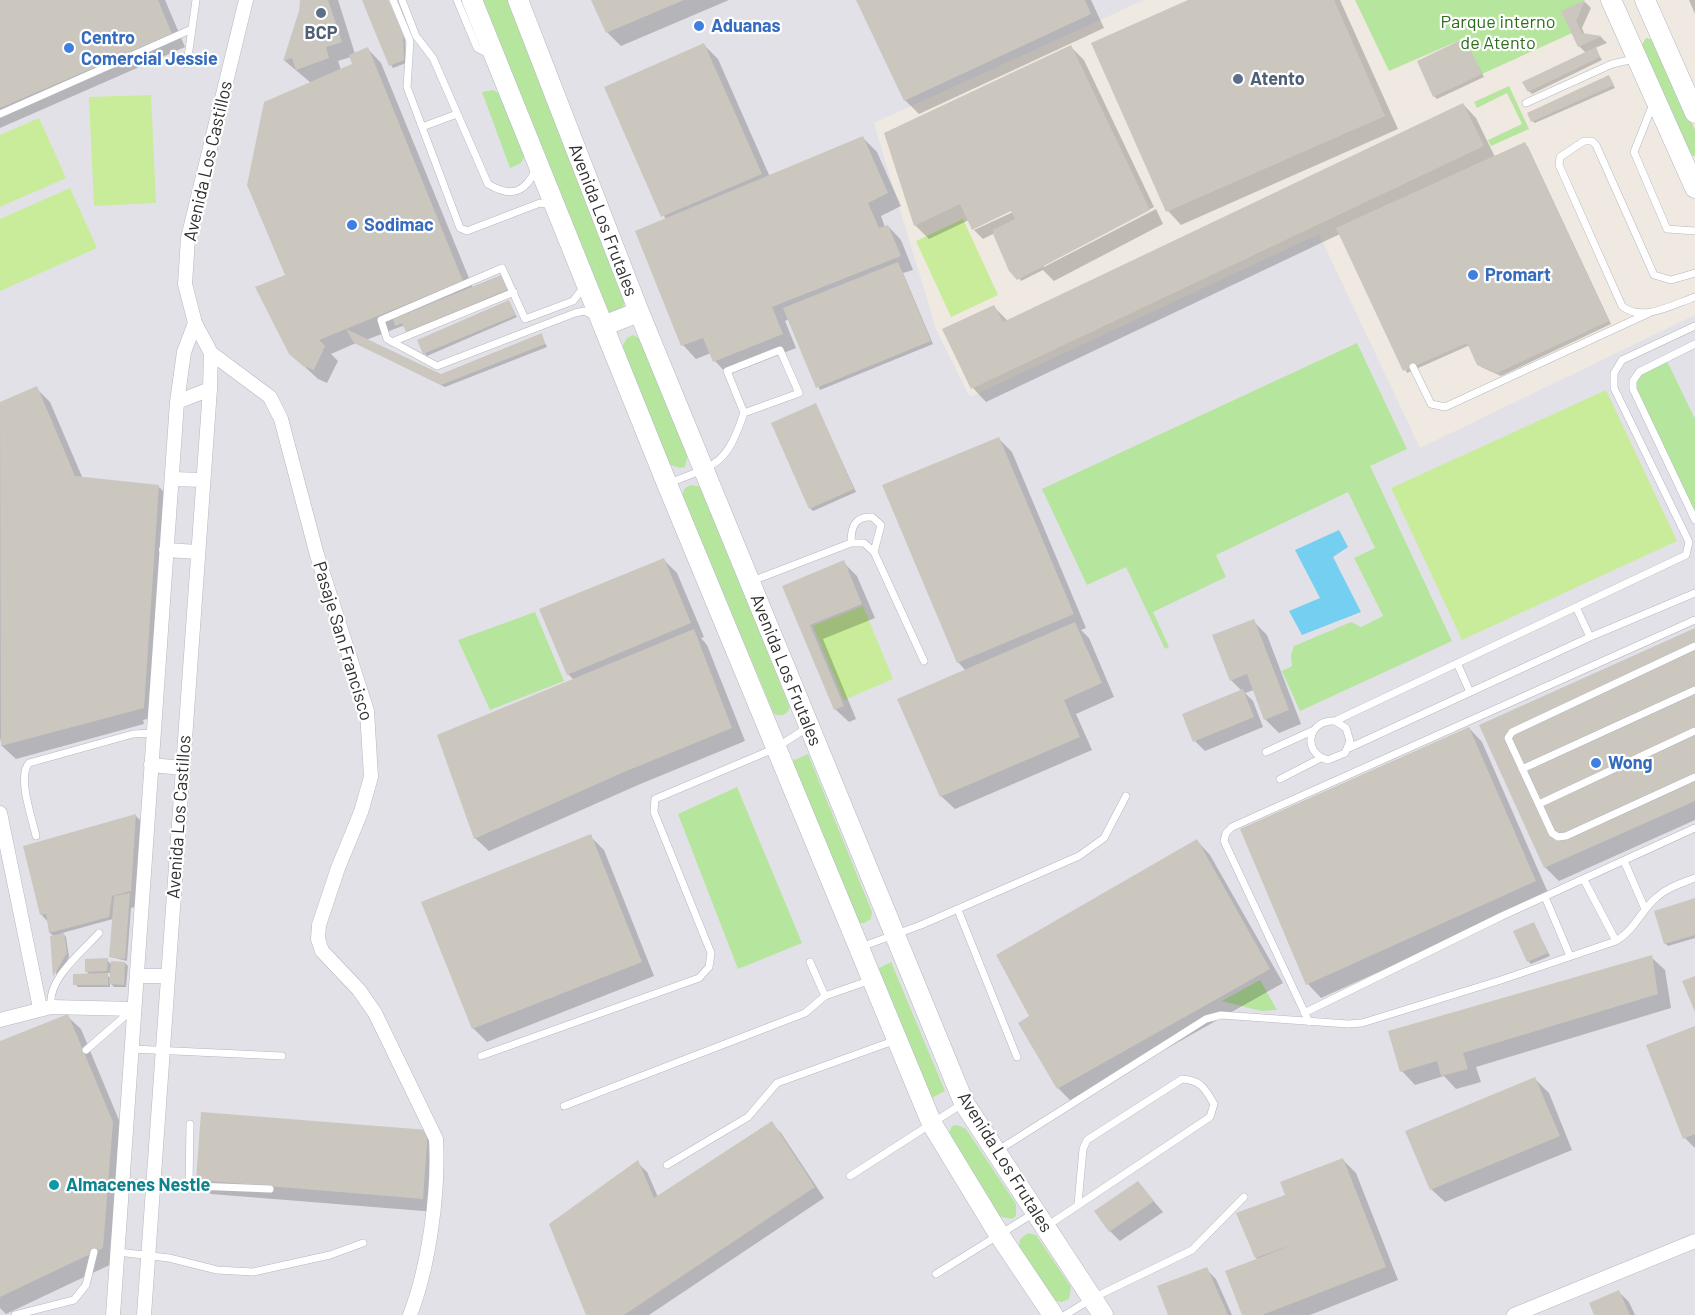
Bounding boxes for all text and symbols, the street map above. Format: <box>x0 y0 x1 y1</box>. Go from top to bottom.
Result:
marker: BCP <box>314 6 328 20</box>
park label: Parque interno de Atento <box>1440 11 1556 54</box>
place label: Aduanas <box>711 15 781 37</box>
marker: Aduanas <box>692 19 706 33</box>
place label: BCP <box>305 22 337 44</box>
place label: Centro Comercial Jessie <box>81 27 218 70</box>
marker: Centro Comercial Jessie <box>62 41 76 55</box>
place label: Atento <box>1250 68 1305 90</box>
marker: Atento <box>1231 72 1245 86</box>
street label: Avenida Los Castillos <box>179 79 237 243</box>
street label: Avenida Los Frutales <box>564 141 642 299</box>
place label: Sodimac <box>364 214 434 236</box>
marker: Sodimac <box>345 218 359 232</box>
place label: Promart <box>1485 264 1551 286</box>
marker: Promart <box>1466 268 1480 282</box>
street label: Pasaje San Francisco <box>309 559 377 723</box>
street label: Avenida Los Frutales <box>746 591 826 749</box>
street label: Avenida Los Castillos <box>163 734 195 900</box>
place label: Wong <box>1608 752 1653 774</box>
marker: Wong <box>1589 756 1603 770</box>
street label: Avenida Los Frutales <box>953 1088 1057 1236</box>
place label: Almacenes Nestle <box>66 1174 210 1196</box>
marker: Almacenes Nestle <box>47 1178 61 1192</box>

